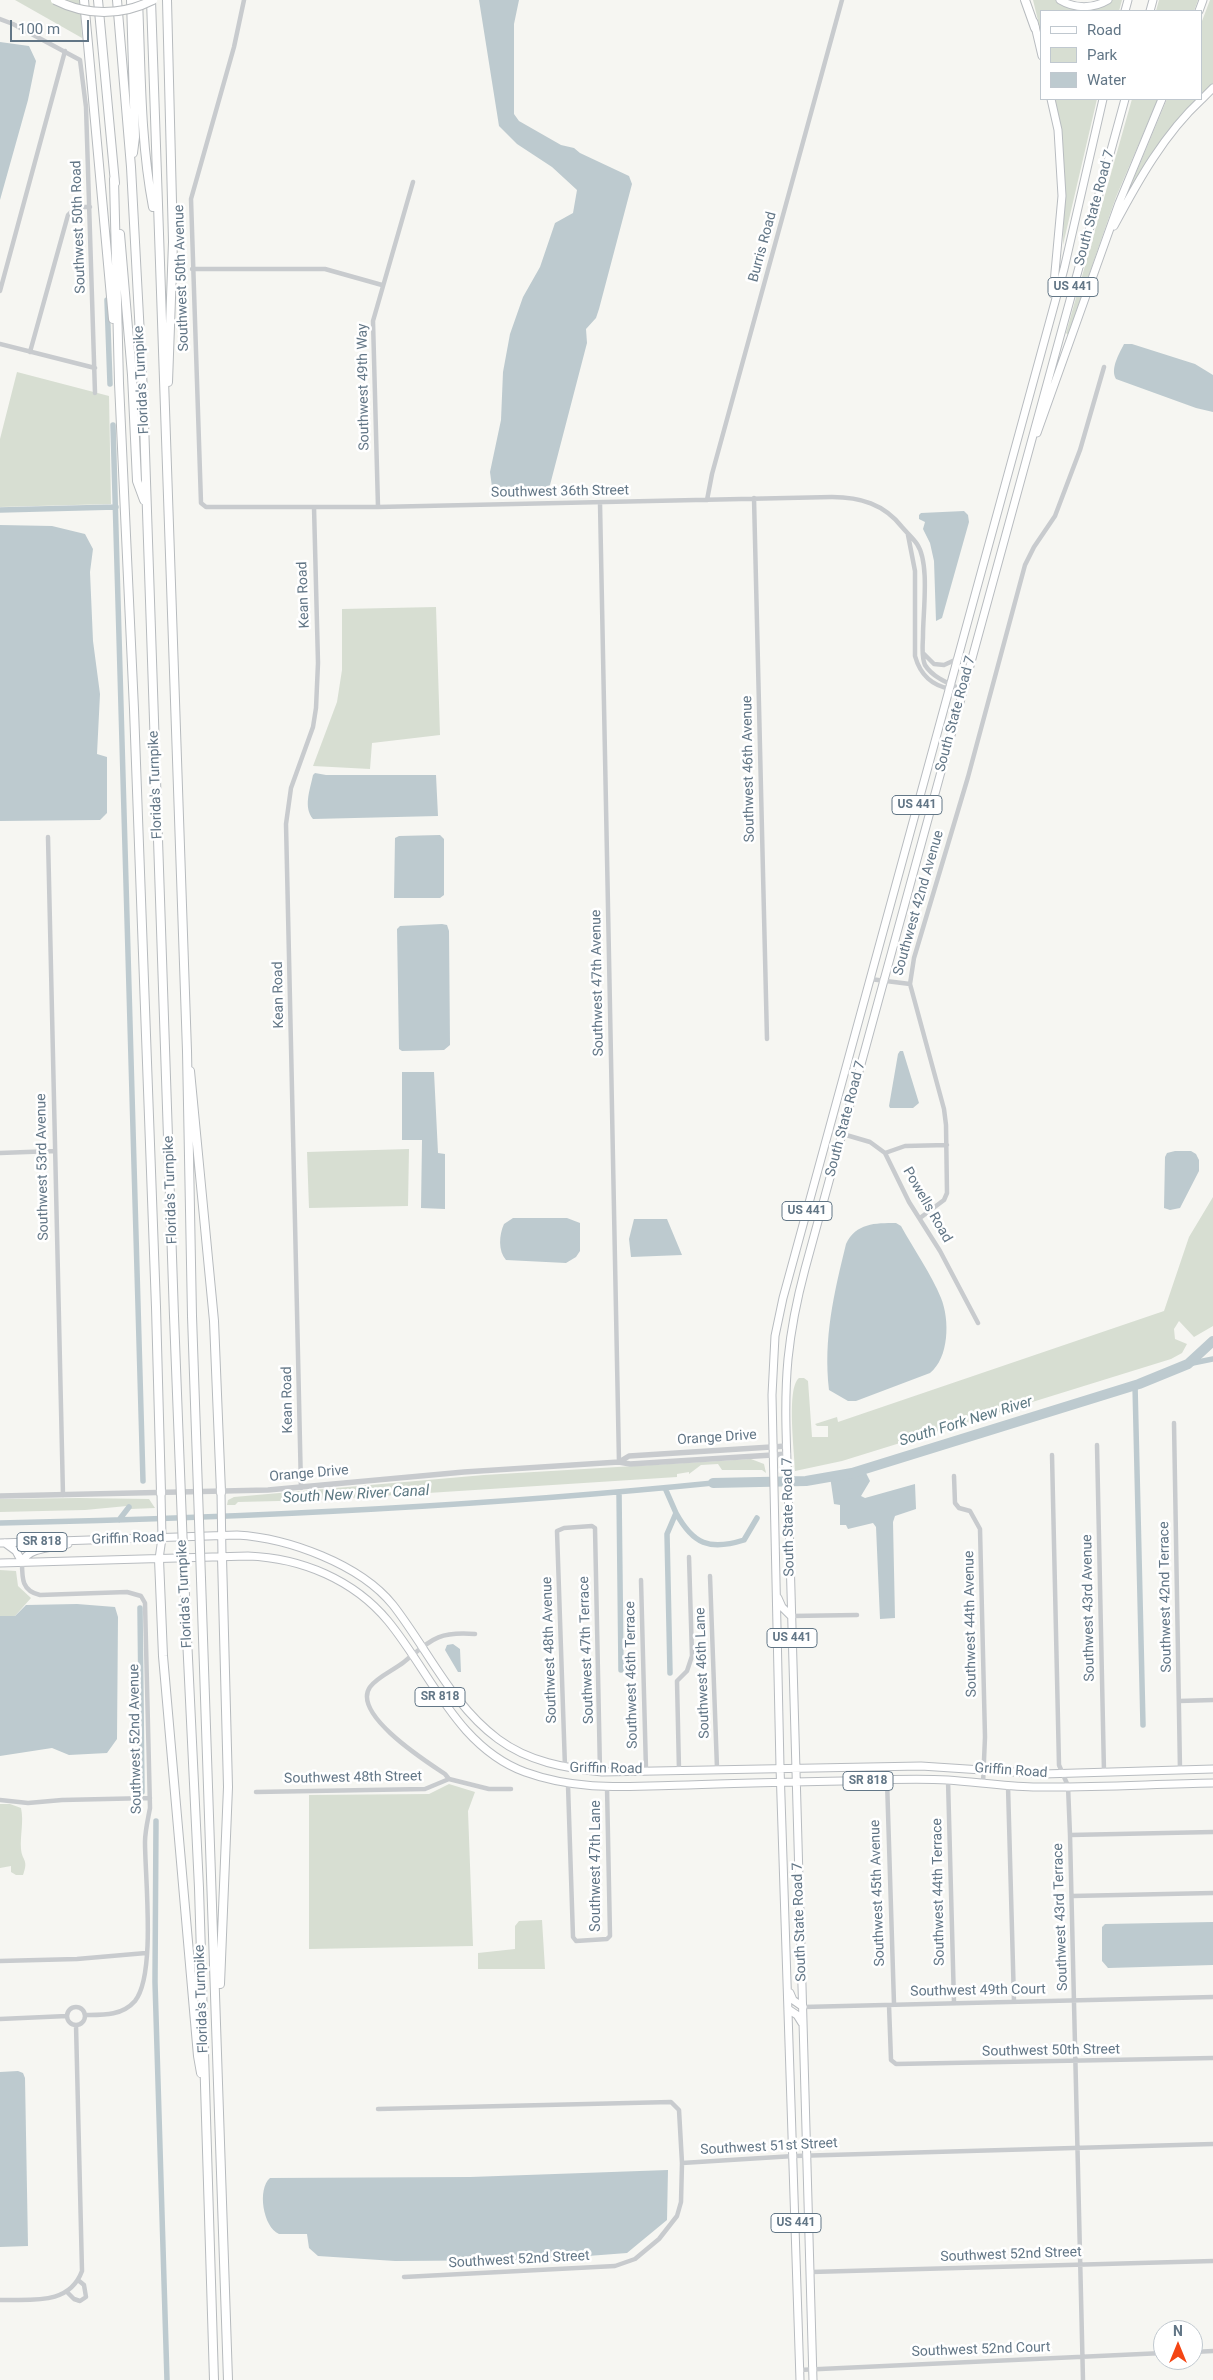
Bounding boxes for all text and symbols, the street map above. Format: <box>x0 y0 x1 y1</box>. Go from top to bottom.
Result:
scale bar <box>12 10 91 42</box>
legend <box>1040 10 1203 100</box>
text: 100 m <box>18 20 60 38</box>
text: Road <box>1087 21 1121 39</box>
text: Park <box>1087 46 1117 64</box>
text: Water <box>1087 71 1126 89</box>
street label: South State Road 7 <box>1071 148 1119 268</box>
street label: Southwest 50th Road <box>68 160 90 294</box>
street label: Southwest 50th Avenue <box>171 204 193 352</box>
street label: Burris Road <box>746 210 780 284</box>
road number: US 441 <box>1048 278 1098 296</box>
street label: Southwest 49th Way <box>354 323 374 451</box>
street label: Florida's Turnpike <box>131 325 153 435</box>
street label: Southwest 36th Street <box>491 482 629 502</box>
street label: Kean Road <box>294 561 314 629</box>
street label: South State Road 7 <box>932 654 980 774</box>
street label: Southwest 46th Avenue <box>739 695 759 843</box>
street label: Florida's Turnpike <box>146 731 166 839</box>
road number: US 441 <box>892 796 942 814</box>
street label: Southwest 42nd Avenue <box>890 829 948 977</box>
street label: Southwest 47th Avenue <box>588 909 608 1057</box>
street label: Kean Road <box>270 961 288 1029</box>
street label: South State Road 7 <box>822 1059 870 1179</box>
street label: Southwest 53rd Avenue <box>33 1093 53 1241</box>
street label: Florida's Turnpike <box>161 1136 181 1244</box>
street label: Powells Road <box>899 1164 955 1246</box>
road number: US 441 <box>782 1202 832 1220</box>
street label: Kean Road <box>279 1366 297 1434</box>
water label: South Fork New River <box>897 1393 1035 1451</box>
street label: Orange Drive <box>677 1427 757 1449</box>
street label: South State Road 7 <box>780 1457 798 1577</box>
street label: Orange Drive <box>269 1462 349 1486</box>
water label: South New River Canal <box>282 1482 430 1508</box>
street label: Southwest 42nd Terrace <box>1156 1521 1176 1673</box>
street label: Griffin Road <box>91 1529 165 1549</box>
road number: SR 818 <box>17 1532 67 1551</box>
street label: Southwest 43rd Avenue <box>1079 1534 1099 1682</box>
street label: Florida's Turnpike <box>174 1539 196 1649</box>
street label: Southwest 44th Avenue <box>961 1550 981 1698</box>
street label: Southwest 48th Avenue <box>539 1576 561 1724</box>
street label: Southwest 47th Terrace <box>576 1576 598 1724</box>
street label: Southwest 46th Terrace <box>622 1601 642 1749</box>
street label: Southwest 46th Lane <box>692 1607 714 1739</box>
road number: US 441 <box>767 1629 817 1648</box>
street label: Southwest 52nd Avenue <box>126 1664 146 1814</box>
road number: SR 818 <box>415 1688 465 1706</box>
street label: Griffin Road <box>569 1760 643 1778</box>
street label: Griffin Road <box>974 1760 1048 1782</box>
street label: Southwest 48th Street <box>284 1768 422 1788</box>
road number: SR 818 <box>843 1772 893 1790</box>
street label: Southwest 47th Lane <box>588 1800 604 1932</box>
street label: Southwest 44th Terrace <box>929 1818 949 1966</box>
street label: Southwest 45th Avenue <box>867 1819 889 1967</box>
street label: Southwest 43rd Terrace <box>1050 1843 1072 1991</box>
street label: South State Road 7 <box>790 1862 810 1982</box>
street label: Florida's Turnpike <box>192 1945 212 2053</box>
street label: Southwest 49th Court <box>910 1981 1046 2001</box>
street label: Southwest 50th Street <box>982 2041 1120 2061</box>
street label: Southwest 51st Street <box>700 2135 838 2159</box>
road number: US 441 <box>771 2214 821 2232</box>
street label: Southwest 52nd Street <box>940 2244 1082 2266</box>
street label: Southwest 52nd Street <box>448 2248 590 2272</box>
north arrow <box>1153 2320 1203 2370</box>
text: N <box>1173 2323 1183 2339</box>
street label: Southwest 52nd Court <box>911 2339 1051 2361</box>

